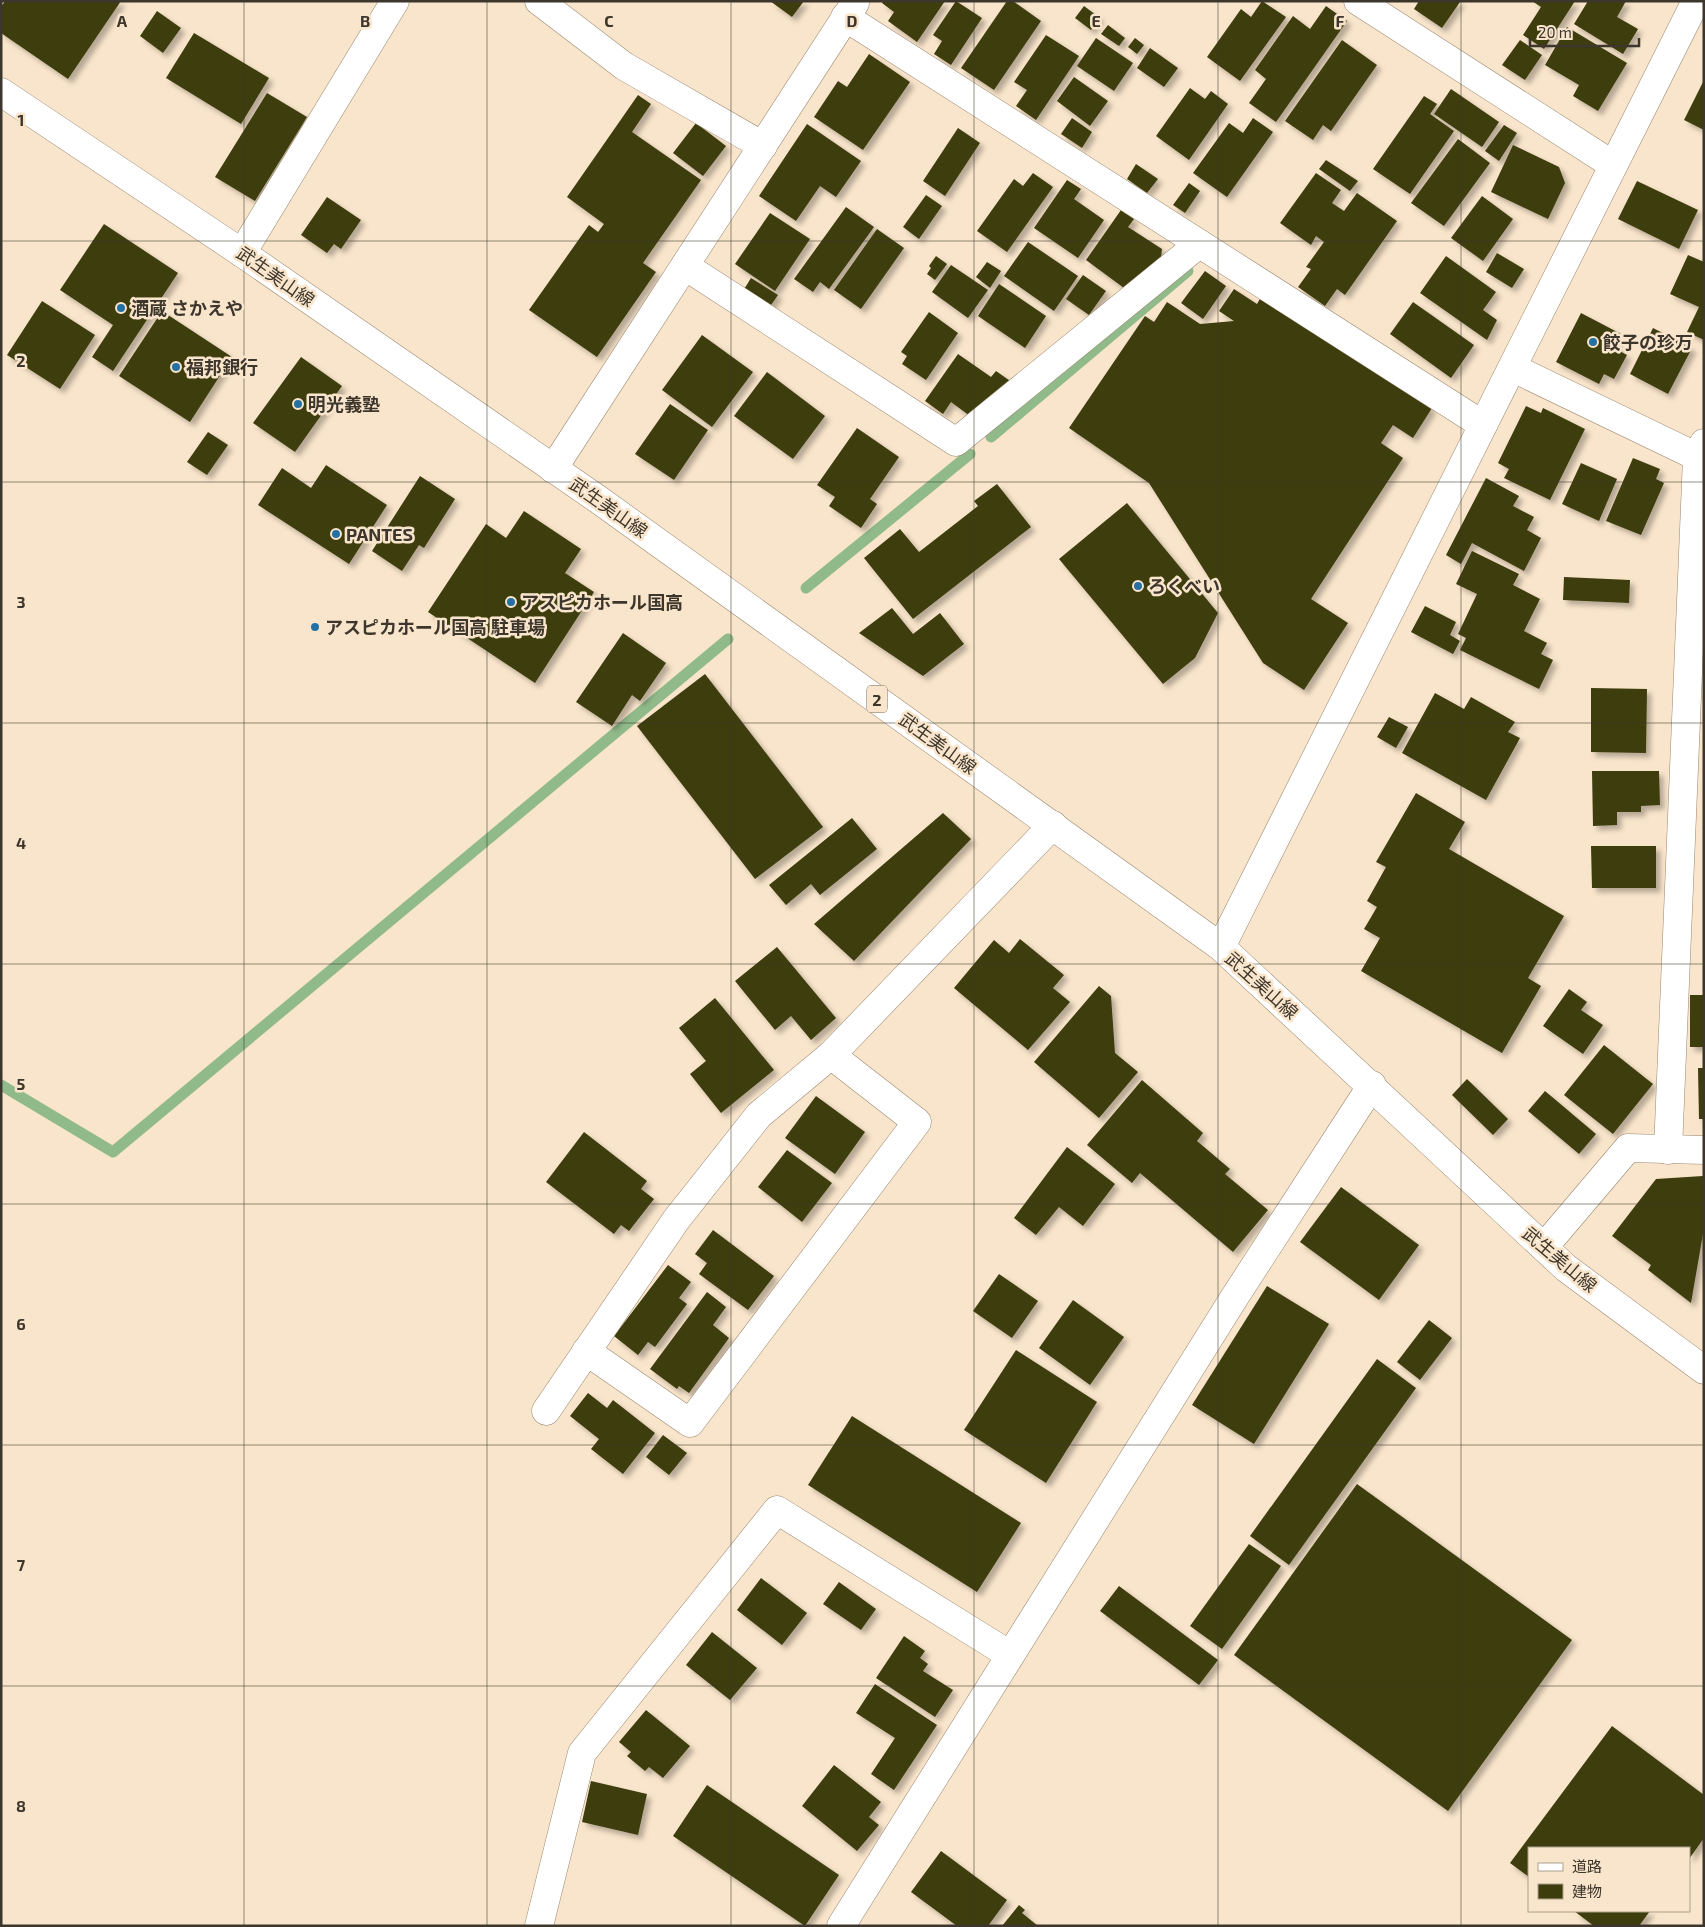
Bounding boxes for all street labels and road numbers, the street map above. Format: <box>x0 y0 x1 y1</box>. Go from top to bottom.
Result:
street label: 武生美山線 <box>233 241 319 311</box>
street label: 武生美山線 <box>566 472 652 542</box>
road number: 2 <box>867 686 887 712</box>
street label: 武生美山線 <box>895 708 981 778</box>
street label: 武生美山線 <box>1221 947 1303 1023</box>
street label: 武生美山線 <box>1518 1222 1602 1296</box>

